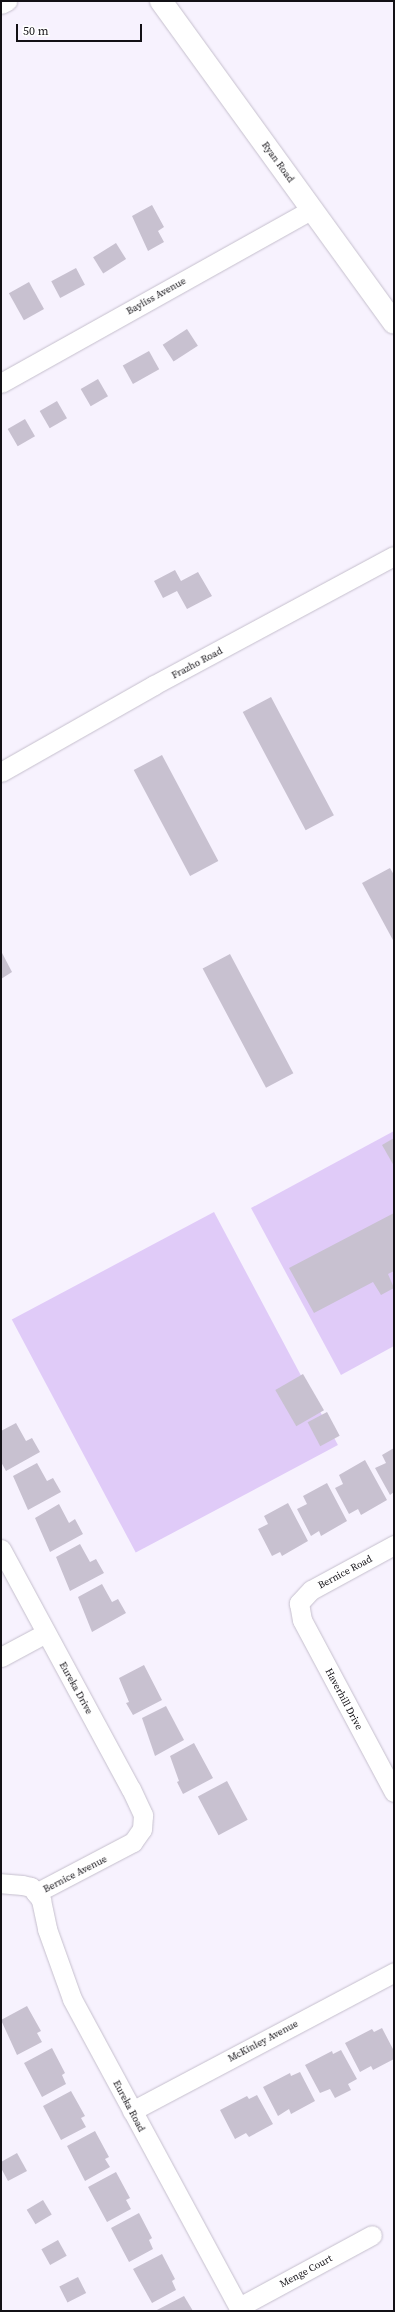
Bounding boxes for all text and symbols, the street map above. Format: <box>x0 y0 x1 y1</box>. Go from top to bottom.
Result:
scale bar <box>18 16 144 42</box>
text: 50 m <box>23 23 49 39</box>
street label: Ryan Road <box>259 139 297 185</box>
street label: Bayliss Avenue <box>124 275 188 317</box>
street label: Frazho Road <box>170 645 224 681</box>
street label: Bernice Road <box>316 1553 374 1591</box>
street label: Eureka Drive <box>57 1660 95 1716</box>
street label: Haverhill Drive <box>323 1666 365 1732</box>
street label: Bernice Avenue <box>41 1853 109 1895</box>
street label: McKinley Avenue <box>226 2017 300 2065</box>
street label: Eureka Road <box>110 2078 148 2134</box>
street label: Menge Court <box>278 2252 334 2290</box>

